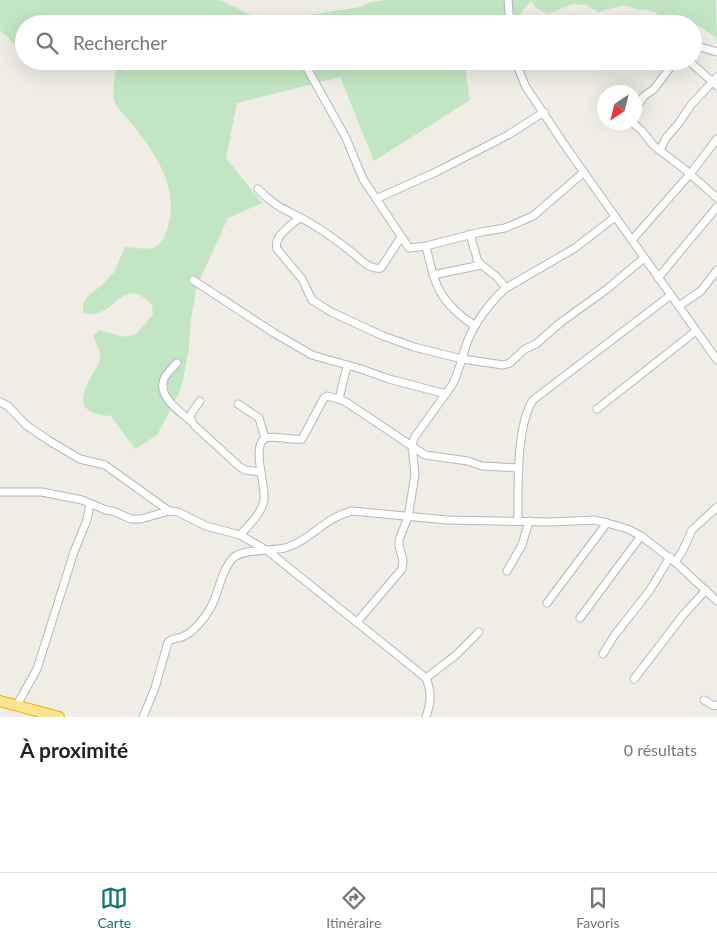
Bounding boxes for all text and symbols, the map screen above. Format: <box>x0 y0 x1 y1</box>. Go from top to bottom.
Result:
search box <box>15 15 702 70</box>
icon: search <box>33 29 61 57</box>
text: Rechercher <box>73 31 167 54</box>
north arrow <box>597 85 642 130</box>
text: À proximité <box>20 737 128 762</box>
text: 0 résultats <box>624 740 697 759</box>
tab: Carte <box>97 884 131 931</box>
tab: Itinéraire <box>326 884 381 931</box>
tab: Favoris <box>576 884 620 931</box>

